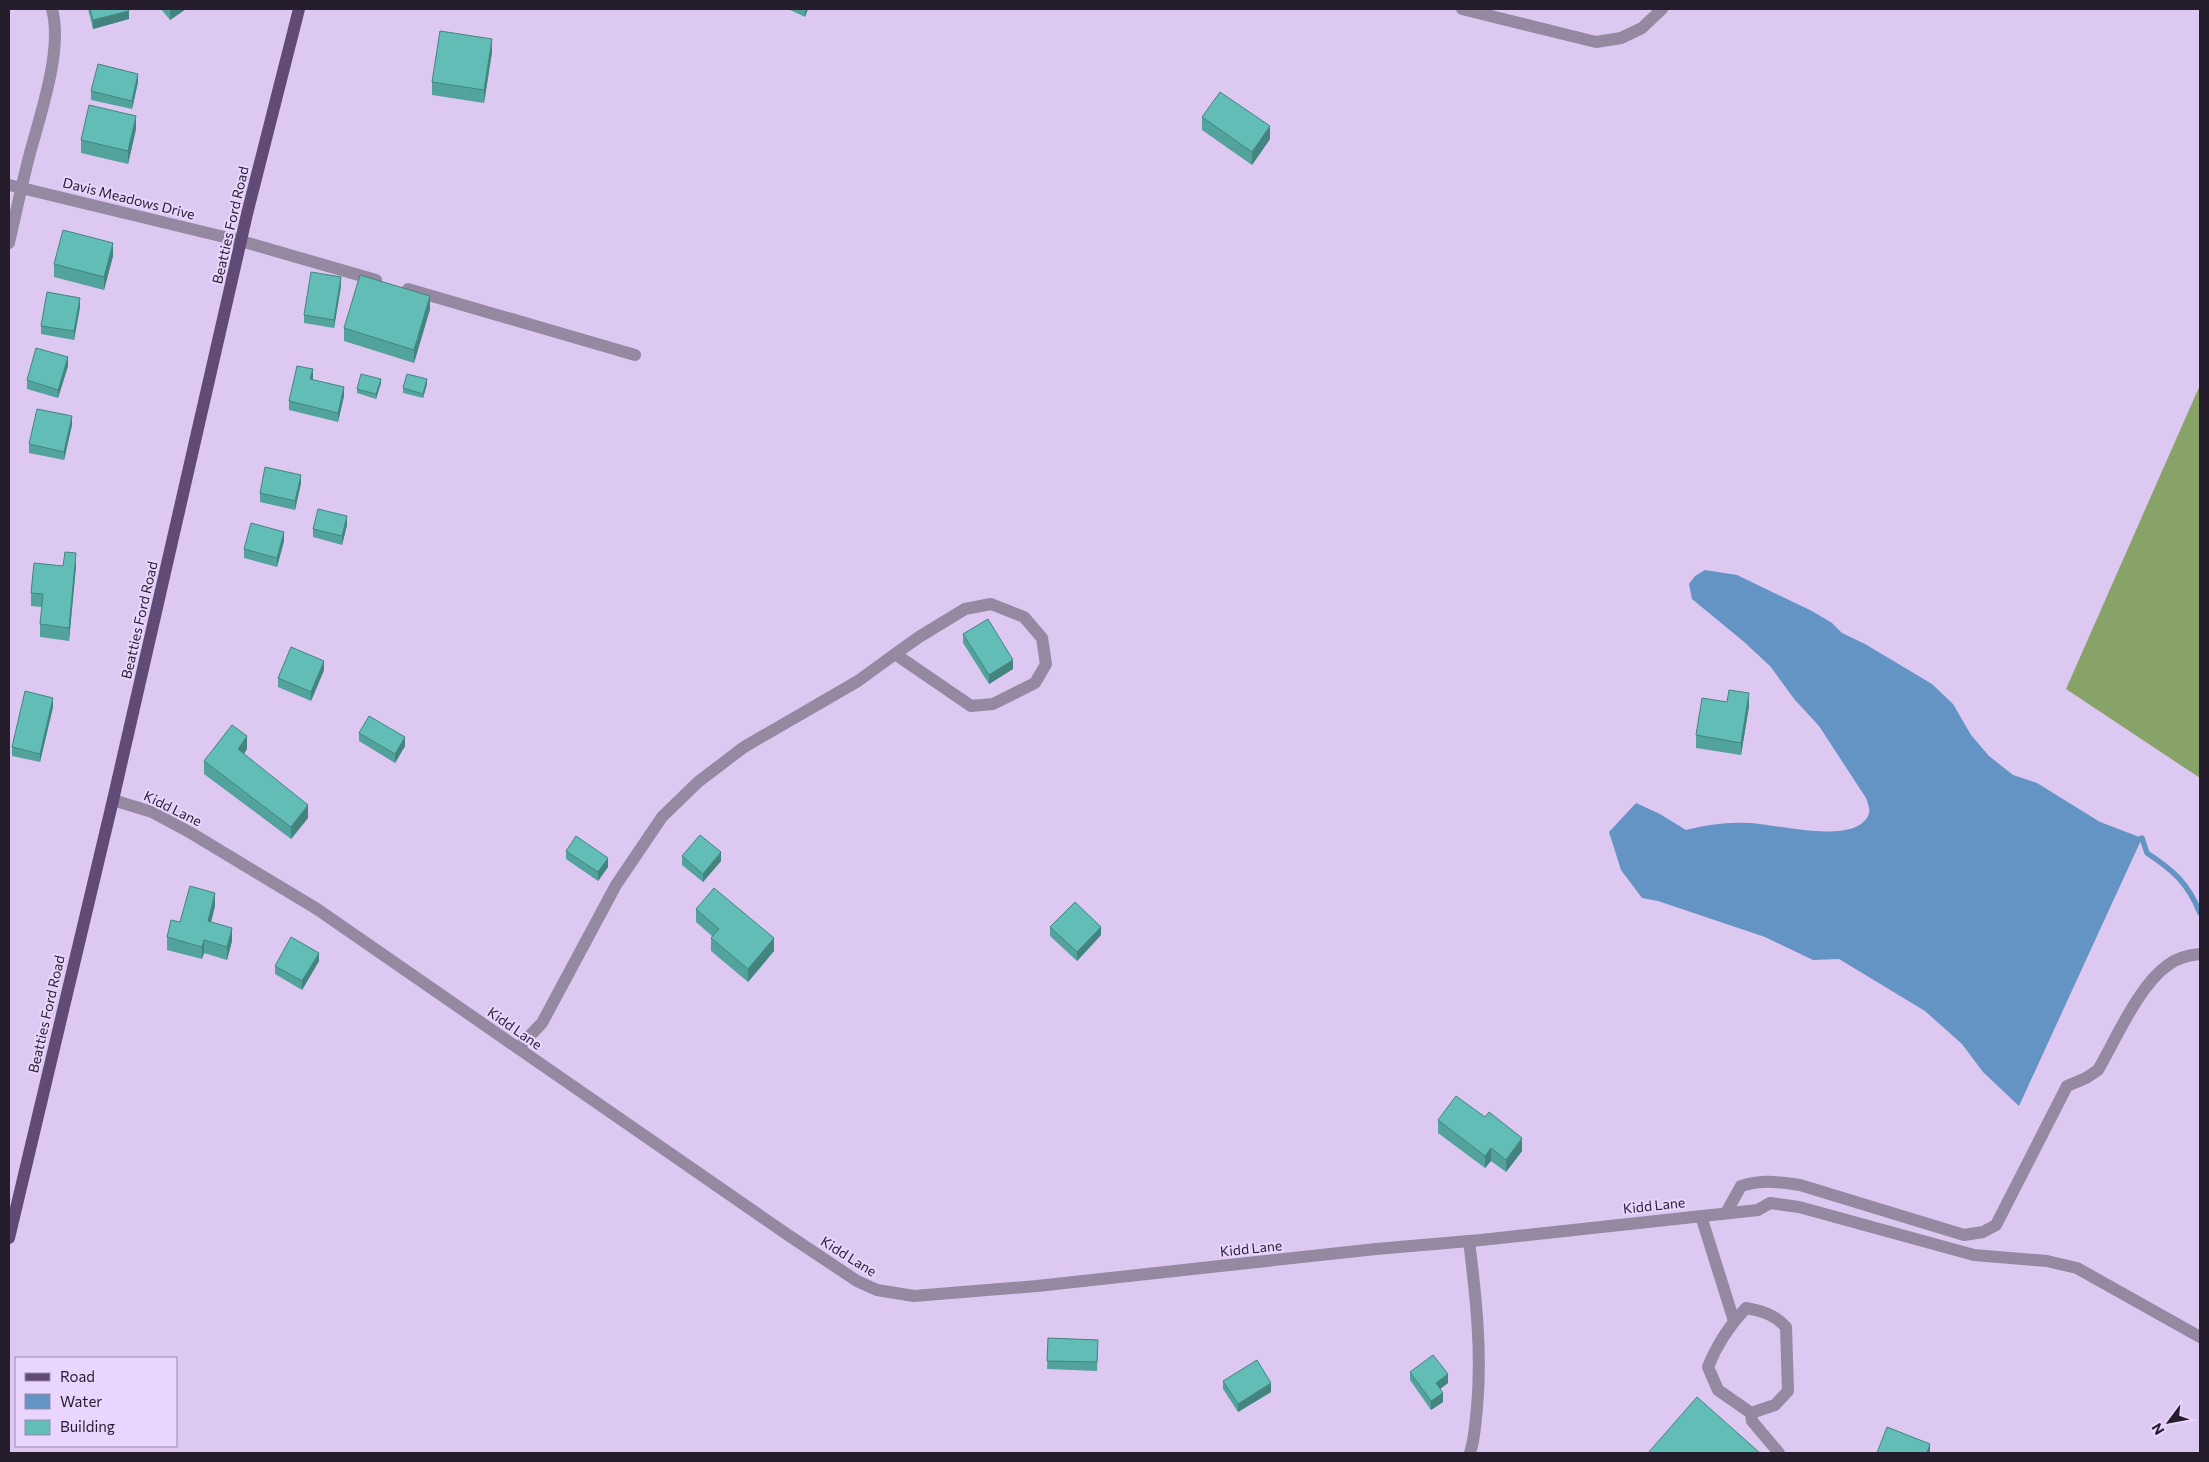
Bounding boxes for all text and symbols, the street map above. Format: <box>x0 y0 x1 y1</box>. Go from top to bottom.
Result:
street label: Beatties Ford Road <box>208 165 252 285</box>
street label: Davis Meadows Drive <box>61 173 197 223</box>
street label: Beatties Ford Road <box>117 560 161 680</box>
street label: Kidd Lane <box>141 787 205 829</box>
street label: Beatties Ford Road <box>24 954 68 1074</box>
street label: Kidd Lane <box>484 1003 546 1053</box>
street label: Kidd Lane <box>1622 1193 1686 1217</box>
street label: Kidd Lane <box>818 1232 880 1280</box>
street label: Kidd Lane <box>1219 1236 1283 1260</box>
legend <box>15 1357 178 1447</box>
text: Road <box>60 1367 95 1385</box>
text: Water <box>60 1392 102 1410</box>
north arrow <box>2144 1397 2194 1447</box>
text: Building <box>60 1417 115 1435</box>
text: N <box>2148 1420 2168 1438</box>

